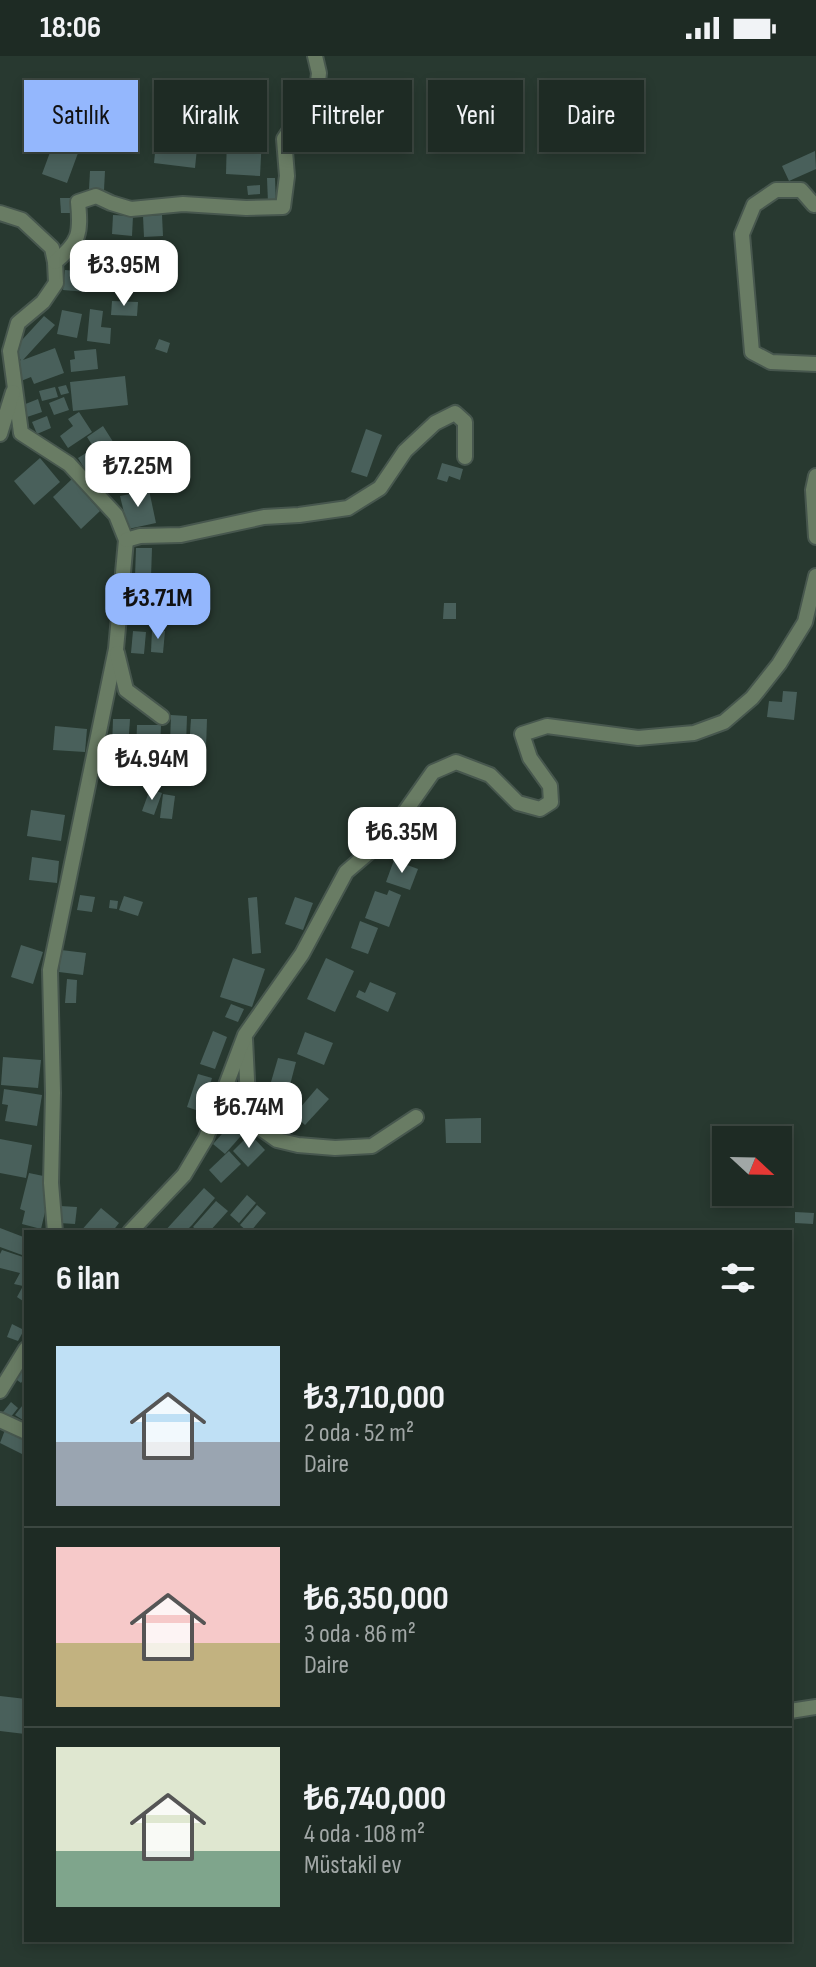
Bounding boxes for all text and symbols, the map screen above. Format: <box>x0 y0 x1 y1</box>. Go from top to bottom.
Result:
text: 18:06 <box>40 10 101 46</box>
chip: Satılık <box>24 80 138 152</box>
chip: Kiralık <box>154 80 267 152</box>
chip: Filtreler <box>283 80 412 152</box>
chip: Yeni <box>428 80 523 152</box>
chip: Daire <box>539 80 644 152</box>
pin: ₺3.95M <box>59 240 189 308</box>
text: ₺3.95M <box>88 250 160 281</box>
pin: ₺7.25M <box>73 441 203 509</box>
text: ₺7.25M <box>103 451 173 482</box>
pin: ₺3.71M <box>93 573 223 641</box>
text: ₺3.71M <box>123 583 193 614</box>
pin: ₺4.94M <box>87 734 217 802</box>
text: ₺4.94M <box>115 744 189 775</box>
pin: ₺6.35M <box>337 807 467 875</box>
text: ₺6.35M <box>366 817 438 848</box>
pin: ₺6.74M <box>184 1082 314 1150</box>
text: ₺6.74M <box>214 1092 284 1123</box>
north arrow <box>712 1126 792 1206</box>
map controls <box>712 1126 792 1206</box>
icon: filters <box>716 1256 760 1300</box>
text: 6 ilan <box>56 1258 120 1299</box>
text: ₺3,710,000 <box>304 1377 445 1418</box>
icon: home <box>120 1378 216 1474</box>
text: 2 oda · 52 m² <box>304 1418 414 1449</box>
text: Daire <box>304 1449 349 1480</box>
text: ₺6,350,000 <box>304 1578 449 1619</box>
icon: home <box>120 1579 216 1675</box>
text: 3 oda · 86 m² <box>304 1619 416 1650</box>
text: Daire <box>304 1650 349 1681</box>
text: ₺6,740,000 <box>304 1778 446 1819</box>
icon: home <box>120 1779 216 1875</box>
text: 4 oda · 108 m² <box>304 1819 425 1850</box>
text: Müstakil ev <box>304 1850 402 1881</box>

